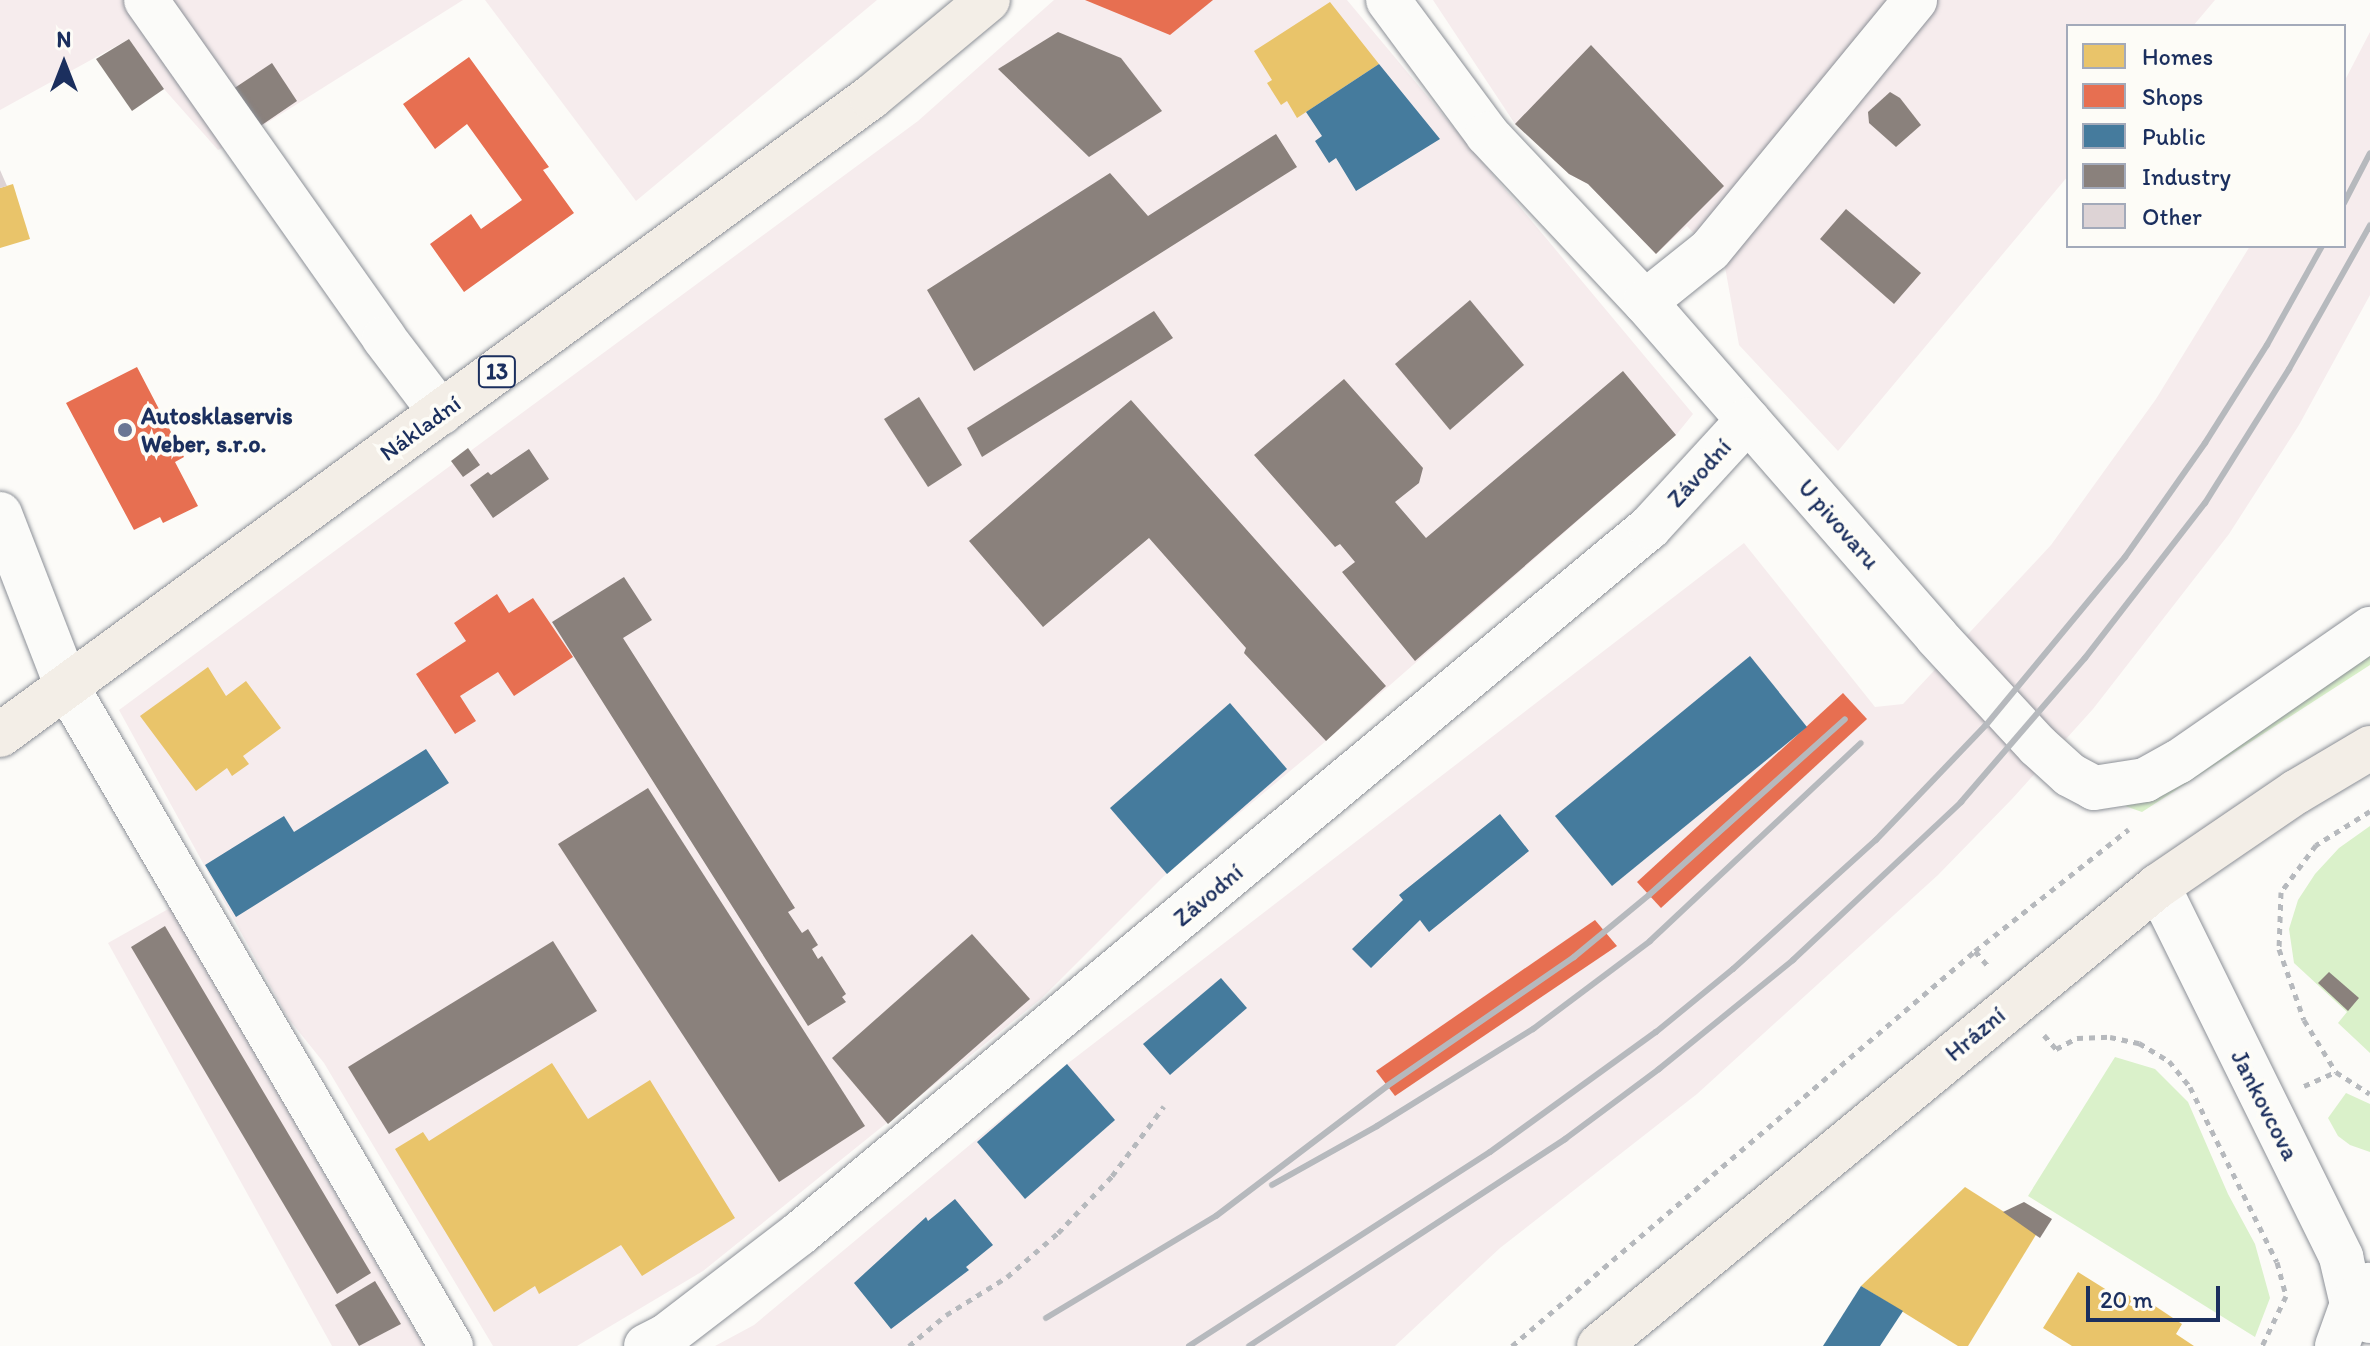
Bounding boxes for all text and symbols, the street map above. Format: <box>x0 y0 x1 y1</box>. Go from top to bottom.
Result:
north arrow <box>24 24 104 104</box>
legend <box>2066 24 2346 248</box>
text: N <box>57 26 71 53</box>
text: Homes <box>2142 42 2213 71</box>
text: Shops <box>2142 82 2203 111</box>
text: Public <box>2142 122 2206 151</box>
text: Industry <box>2142 162 2231 191</box>
text: Other <box>2142 202 2202 231</box>
road number: 13 <box>477 354 517 390</box>
street label: Nákladní <box>374 389 466 467</box>
place label: Autosklaservis Weber, s.r.o. <box>141 402 293 458</box>
marker: Autosklaservis Weber, s.r.o. <box>116 421 134 439</box>
street label: Závodní <box>1661 433 1737 513</box>
street label: U pivovaru <box>1792 473 1886 575</box>
street label: Závodní <box>1167 858 1249 932</box>
street label: Hrázní <box>1939 1001 2011 1067</box>
street label: Jankovcova <box>2225 1045 2305 1165</box>
scale bar <box>2090 1270 2224 1320</box>
text: 20 m <box>2100 1285 2153 1314</box>

